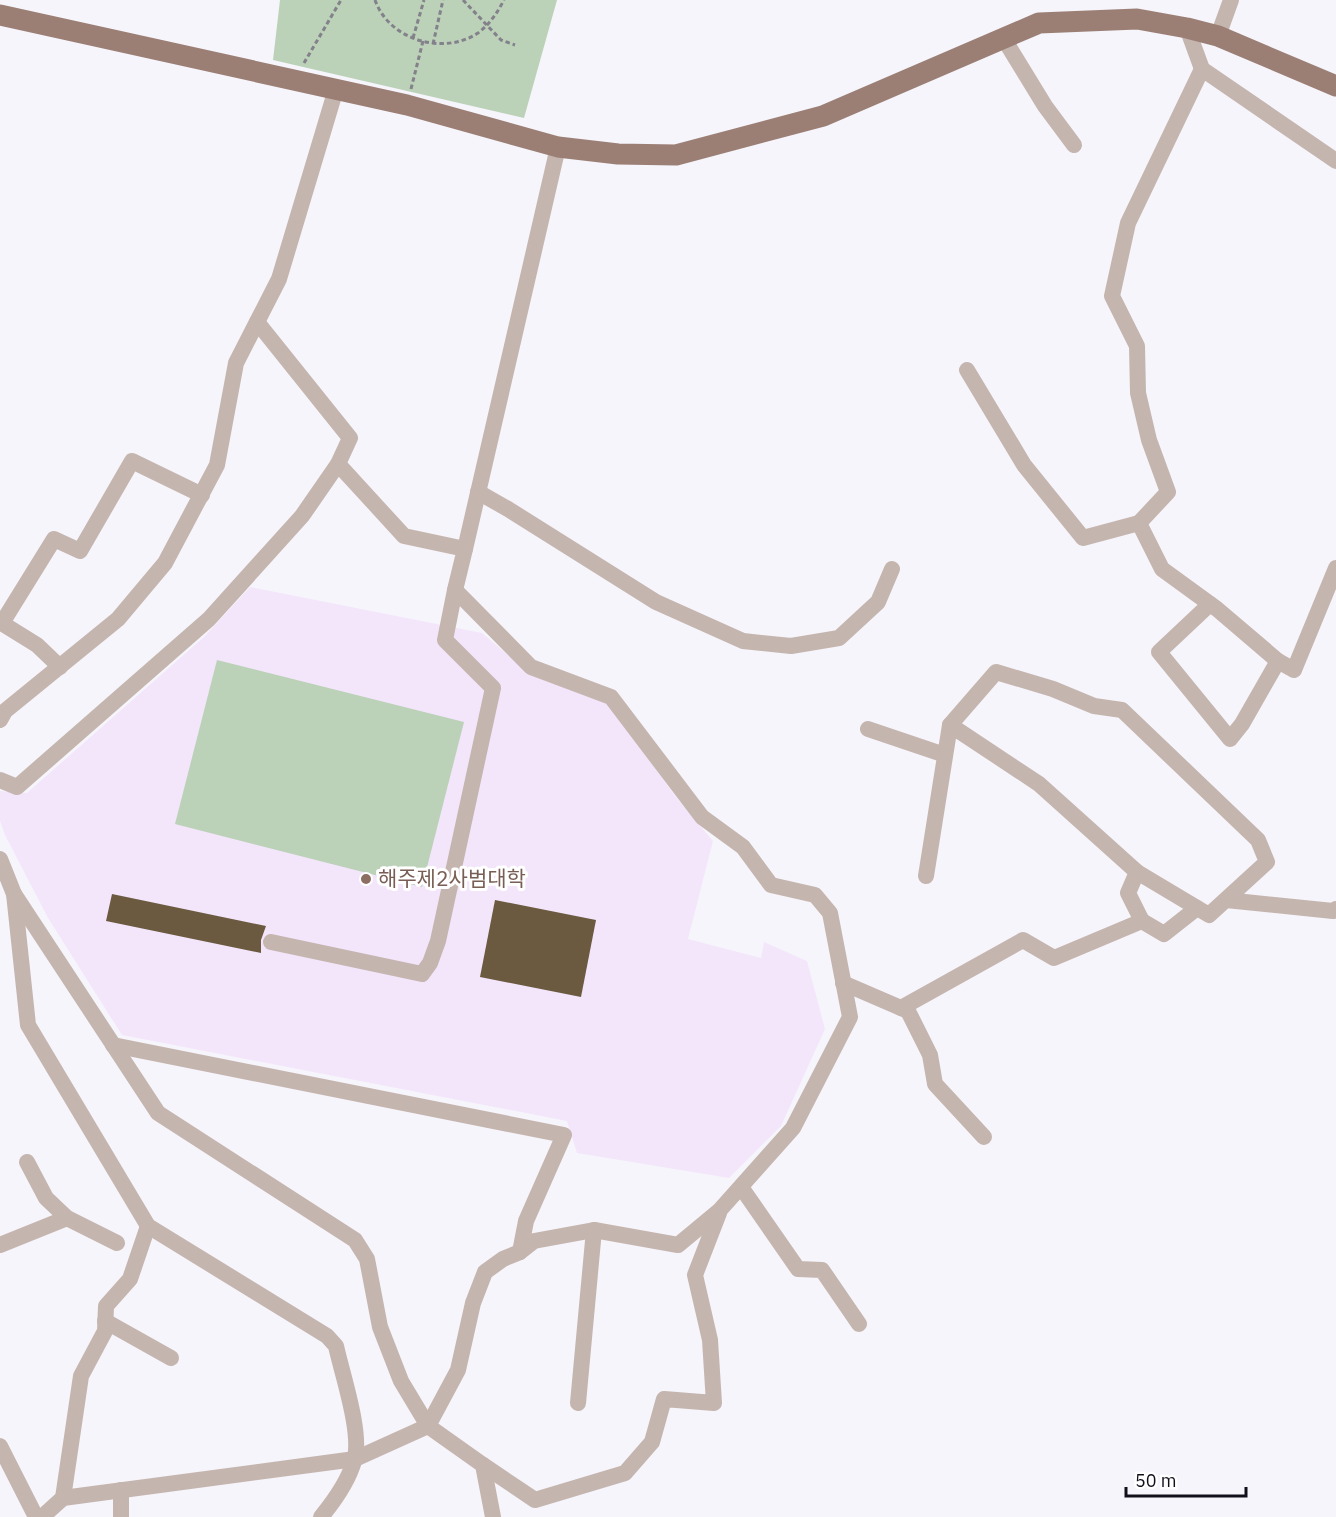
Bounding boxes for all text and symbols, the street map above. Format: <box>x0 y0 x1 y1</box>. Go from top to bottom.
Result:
place label: 해주제2사범대학 <box>378 864 526 892</box>
marker: 해주제2사범대학 <box>359 872 373 886</box>
scale bar <box>1126 1460 1246 1498</box>
text: 50 m <box>1135 1469 1177 1492</box>

